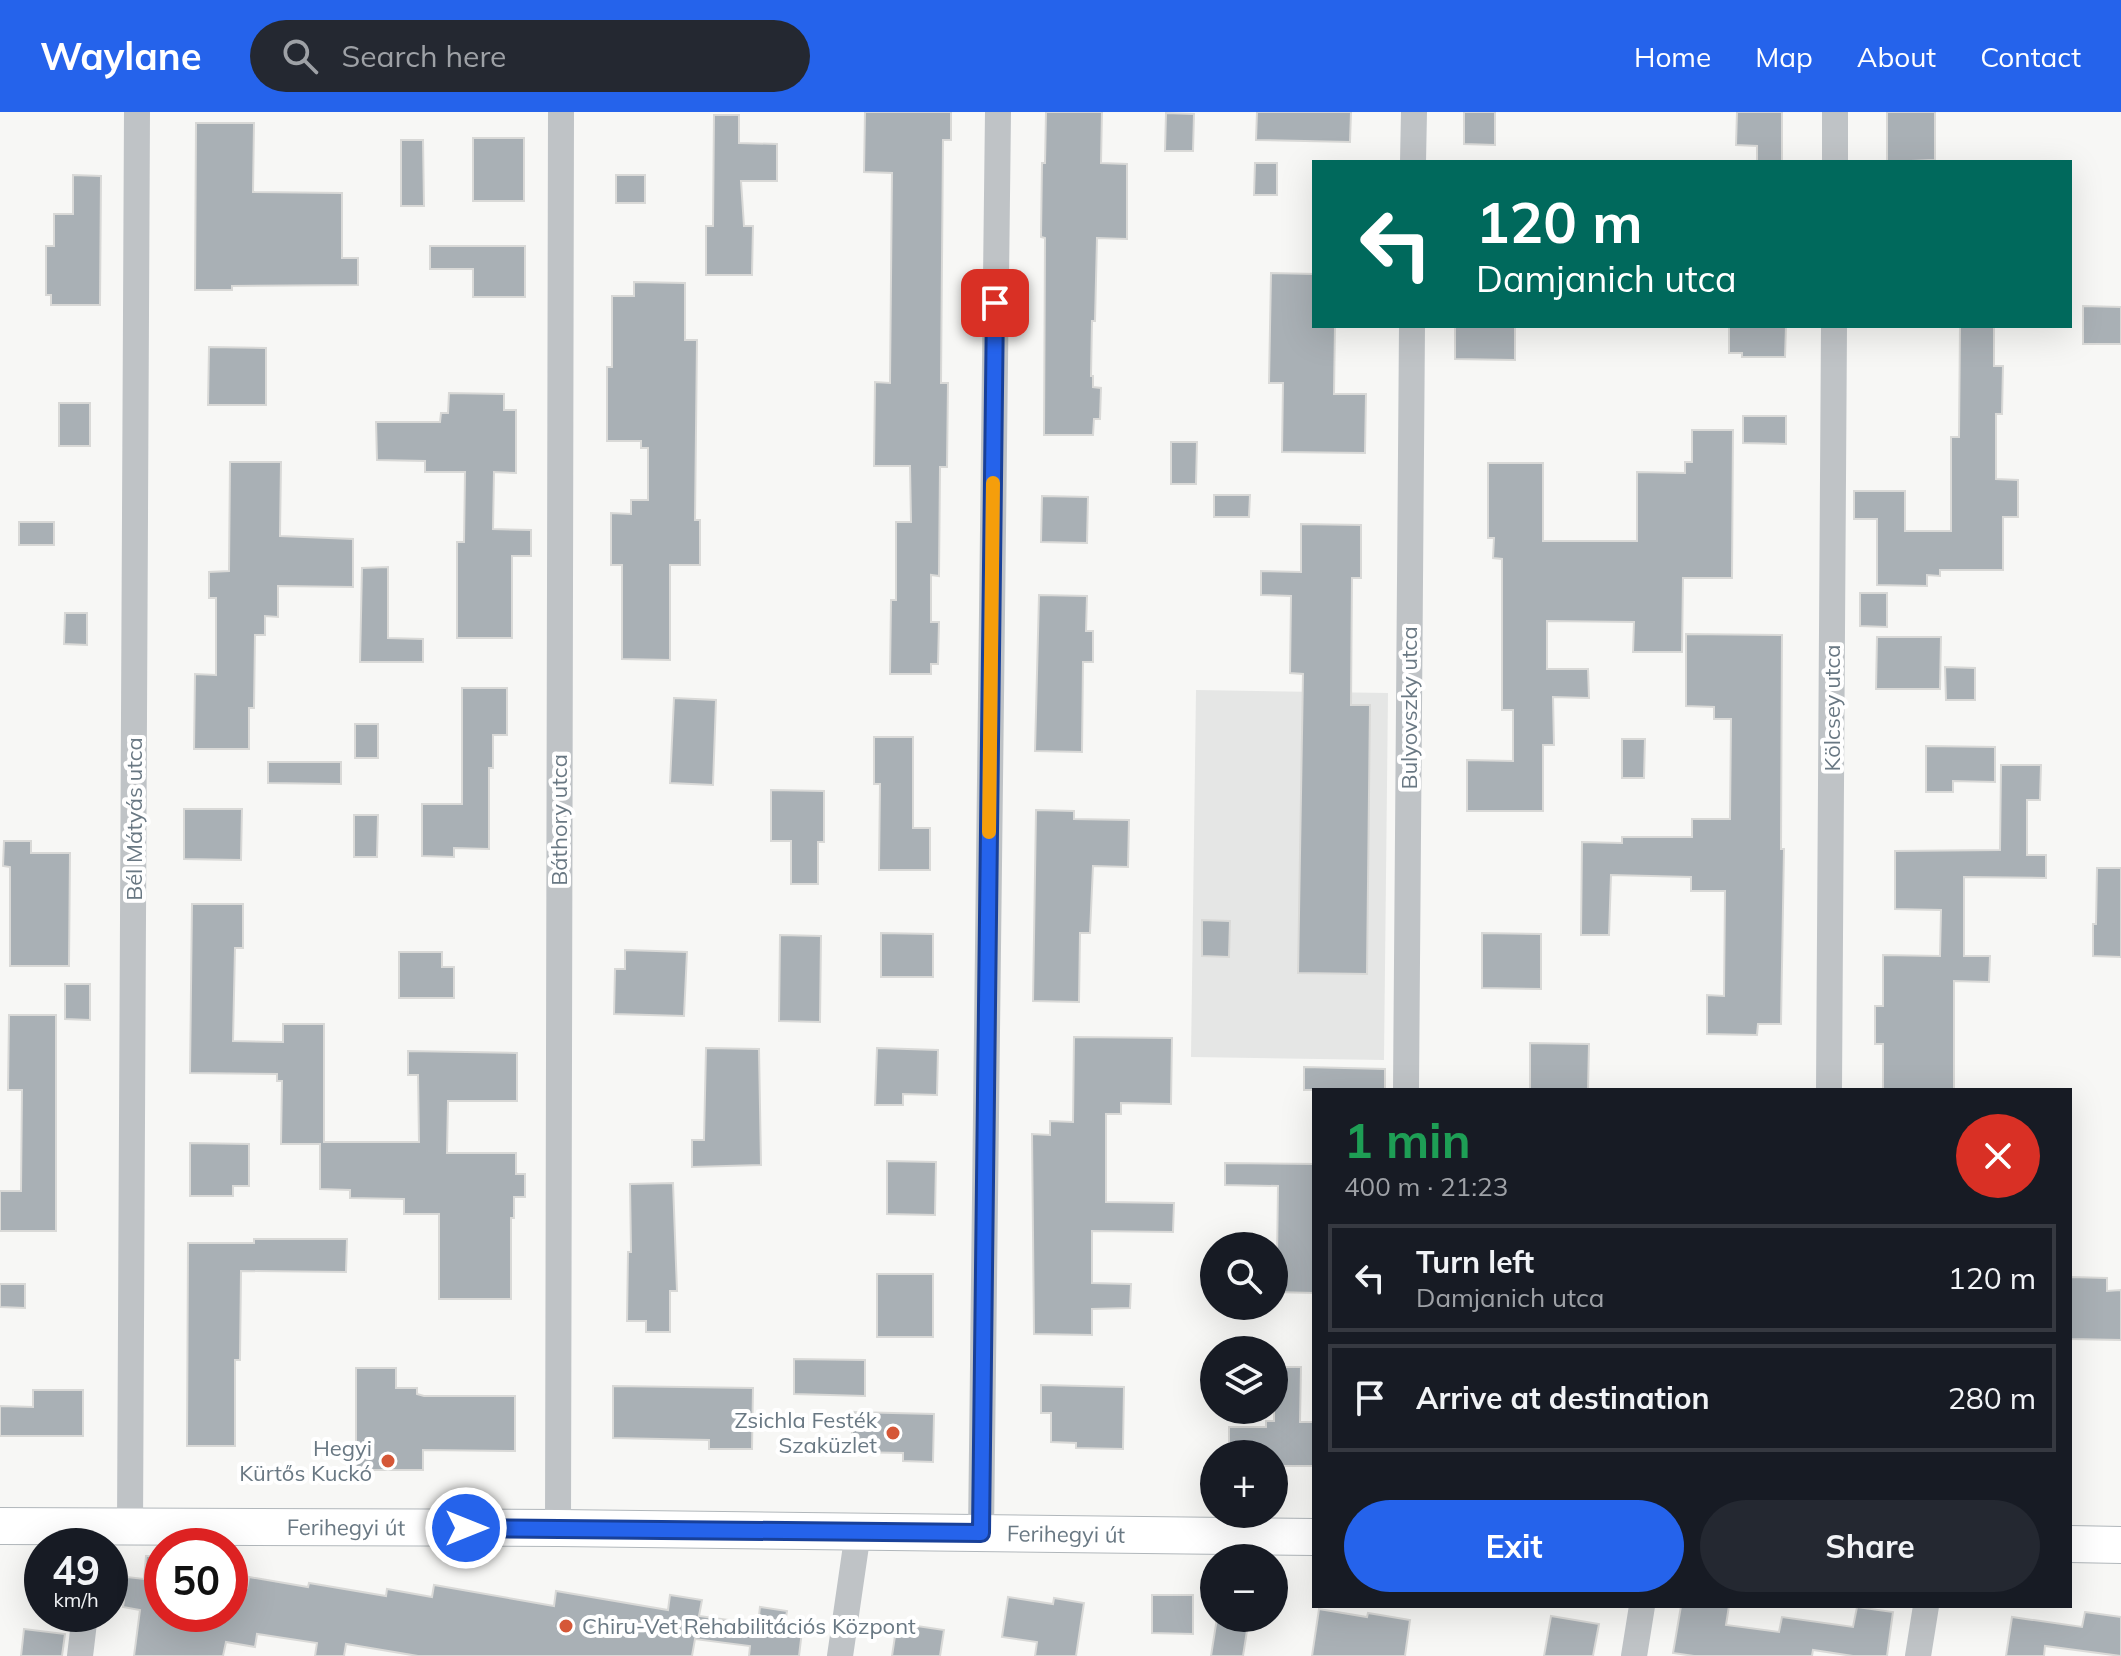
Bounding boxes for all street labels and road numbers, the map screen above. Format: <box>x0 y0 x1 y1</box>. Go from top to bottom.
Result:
street label: Bulyovszky utca <box>1395 626 1423 790</box>
street label: Kölcsey utca <box>1818 645 1846 771</box>
street label: Bél Mátyás utca <box>120 737 148 901</box>
street label: Báthory utca <box>545 754 573 886</box>
street label: Ferihegyi út <box>287 1513 406 1541</box>
street label: Ferihegyi út <box>1007 1519 1126 1549</box>

